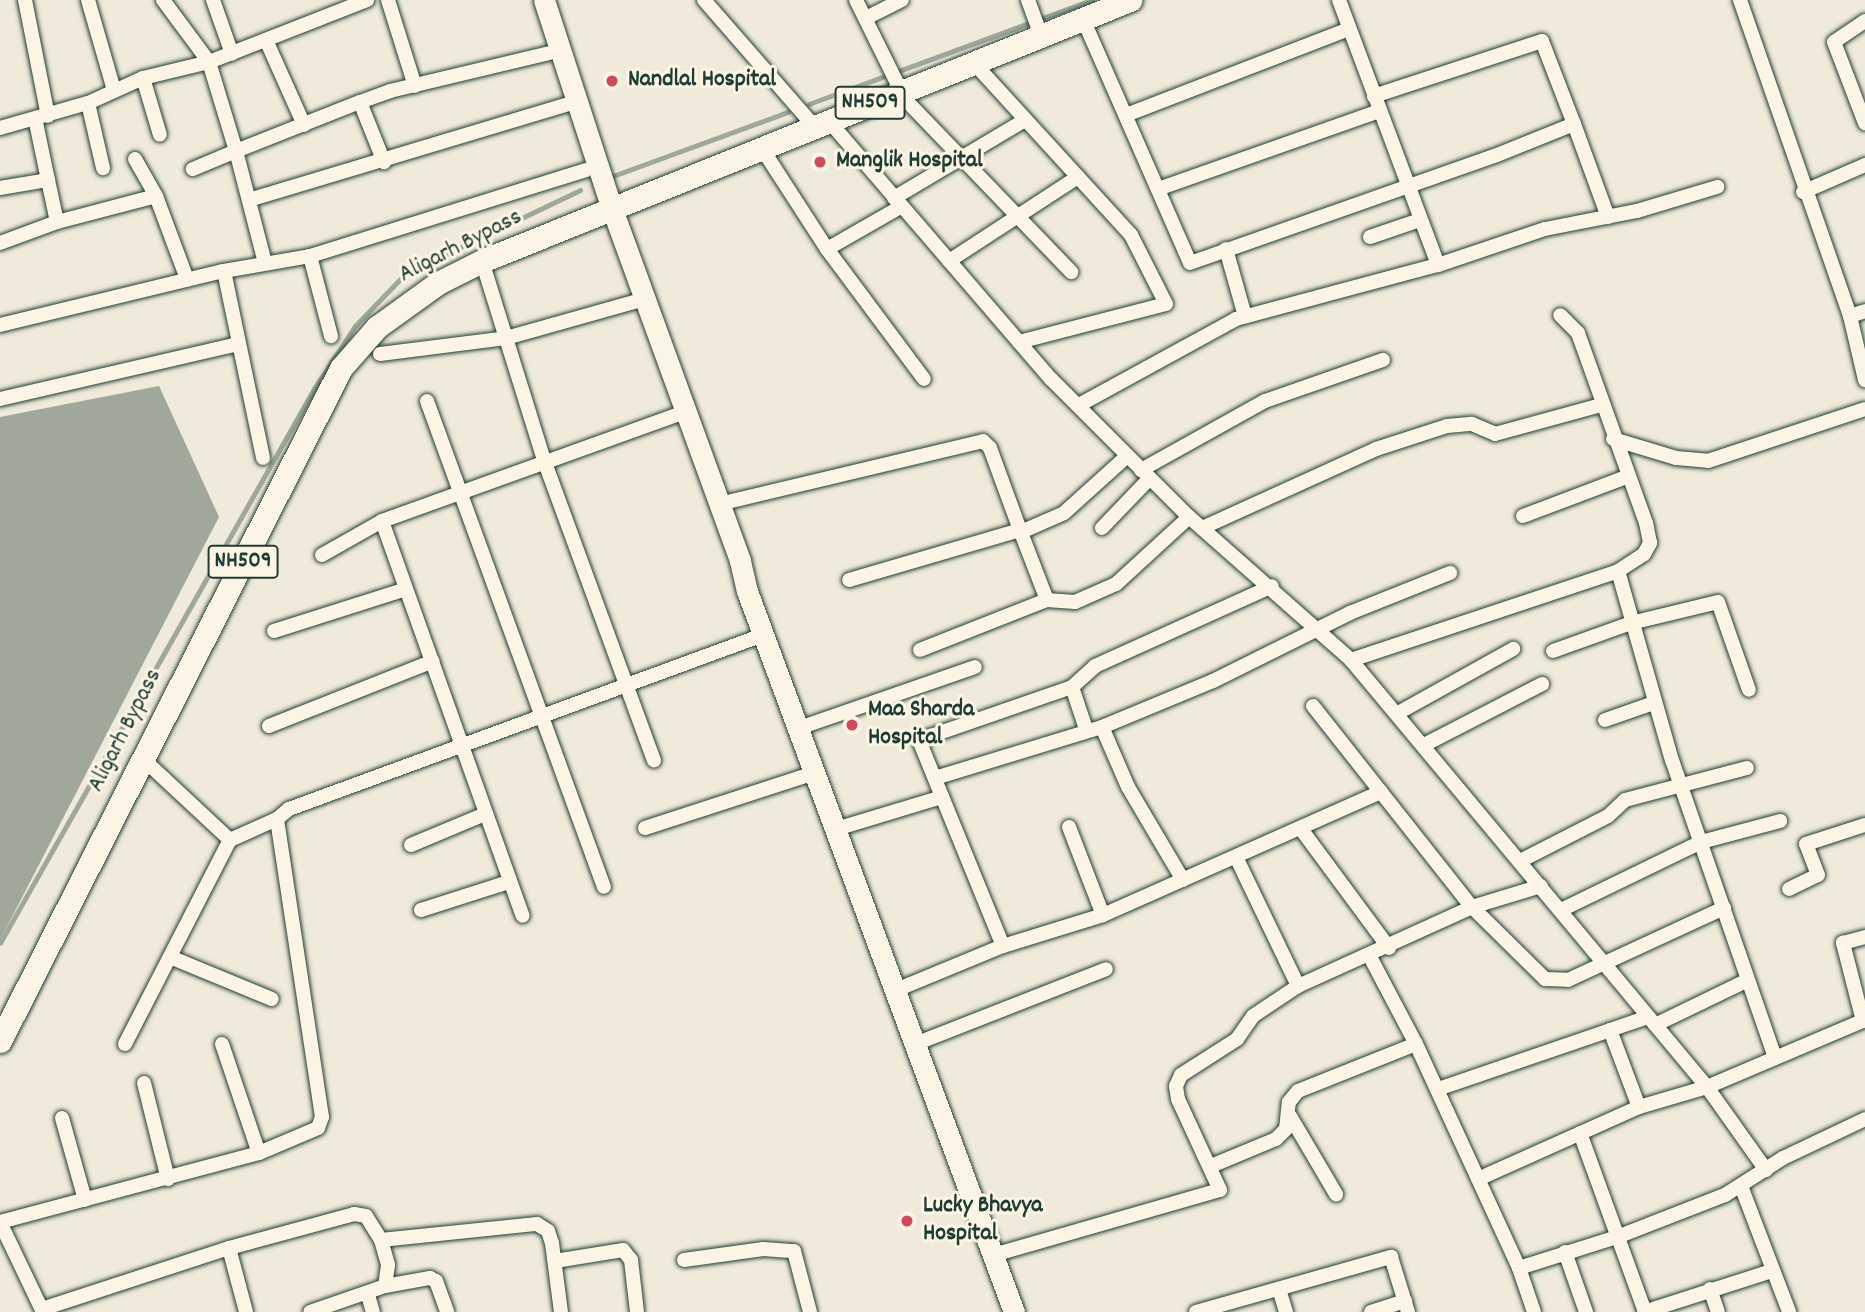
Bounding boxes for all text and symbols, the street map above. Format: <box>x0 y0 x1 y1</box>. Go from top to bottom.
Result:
place label: Nandlal Hospital <box>628 67 776 95</box>
marker: Nandlal Hospital <box>602 71 622 91</box>
road number: NH509 <box>833 83 907 122</box>
place label: Manglik Hospital <box>836 148 983 176</box>
marker: Manglik Hospital <box>810 152 830 172</box>
street label: Aligarh Bypass <box>395 204 527 290</box>
road number: NH509 <box>206 542 280 582</box>
street label: Aligarh Bypass <box>83 665 169 797</box>
place label: Maa Sharda Hospital <box>868 697 974 753</box>
marker: Maa Sharda Hospital <box>842 715 862 735</box>
place label: Lucky Bhavya Hospital <box>923 1193 1042 1249</box>
marker: Lucky Bhavya Hospital <box>897 1211 917 1231</box>

